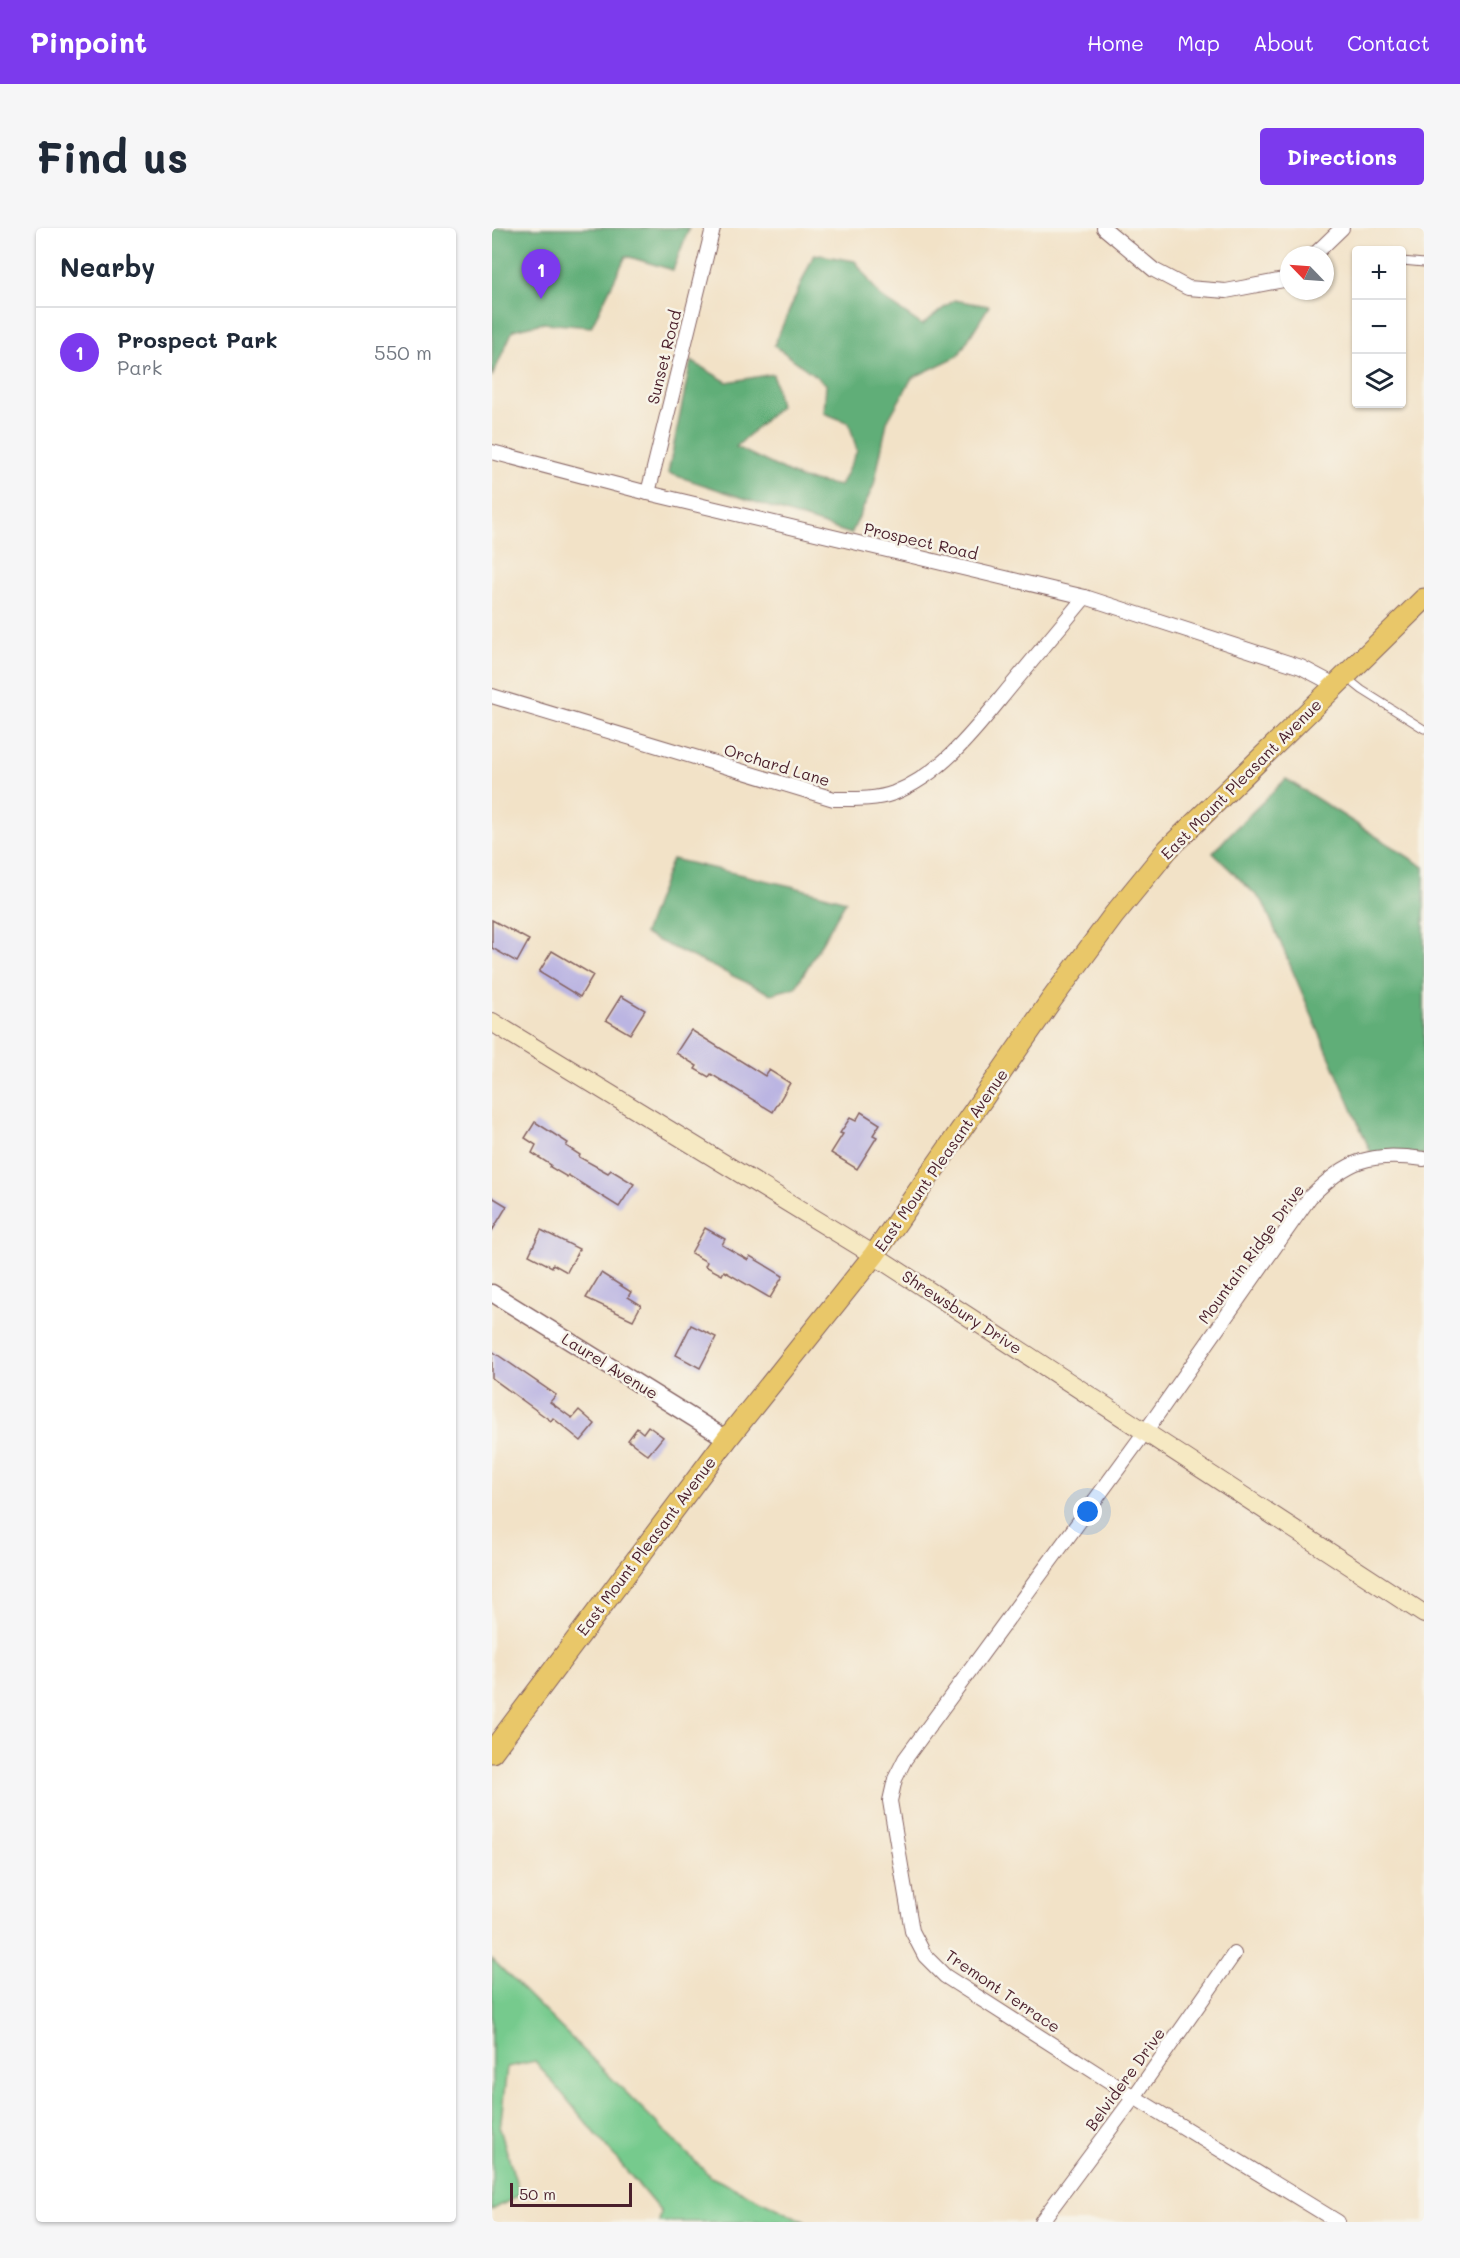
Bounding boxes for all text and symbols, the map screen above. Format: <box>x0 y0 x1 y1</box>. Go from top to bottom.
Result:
text: Pinpoint <box>30 24 147 60</box>
text: Home <box>1087 29 1144 56</box>
text: Map <box>1177 29 1220 56</box>
text: About <box>1253 29 1314 56</box>
text: Contact <box>1347 29 1430 56</box>
button: Directions <box>1260 128 1424 185</box>
text: Find us <box>36 129 188 184</box>
north arrow <box>1280 246 1334 300</box>
map controls <box>1352 246 1406 408</box>
button: + <box>1352 246 1406 300</box>
text: Nearby <box>60 250 155 284</box>
pin: 1 <box>521 250 560 299</box>
button: − <box>1352 300 1406 354</box>
street label: Sunset Road <box>642 308 685 406</box>
text: Prospect Park <box>117 325 278 354</box>
text: 1 <box>75 339 84 365</box>
text: 550 m <box>374 339 432 365</box>
text: Park <box>117 354 162 380</box>
button: layers <box>1352 354 1406 408</box>
street label: Prospect Road <box>862 517 980 564</box>
street label: East Mount Pleasant Avenue <box>1156 694 1325 863</box>
street label: Orchard Lane <box>722 738 833 791</box>
street label: East Mount Pleasant Avenue <box>869 1064 1012 1255</box>
street label: Mountain Ridge Drive <box>1193 1180 1308 1328</box>
street label: Shrewsbury Drive <box>898 1265 1026 1358</box>
street label: Laurel Avenue <box>558 1328 662 1404</box>
street label: East Mount Pleasant Avenue <box>571 1452 720 1639</box>
your location <box>1073 1497 1102 1526</box>
street label: Tremont Terrace <box>942 1944 1065 2037</box>
street label: Belvidere Drive <box>1080 2023 1169 2134</box>
scale bar <box>510 2180 632 2208</box>
text: 50 m <box>519 2183 556 2204</box>

